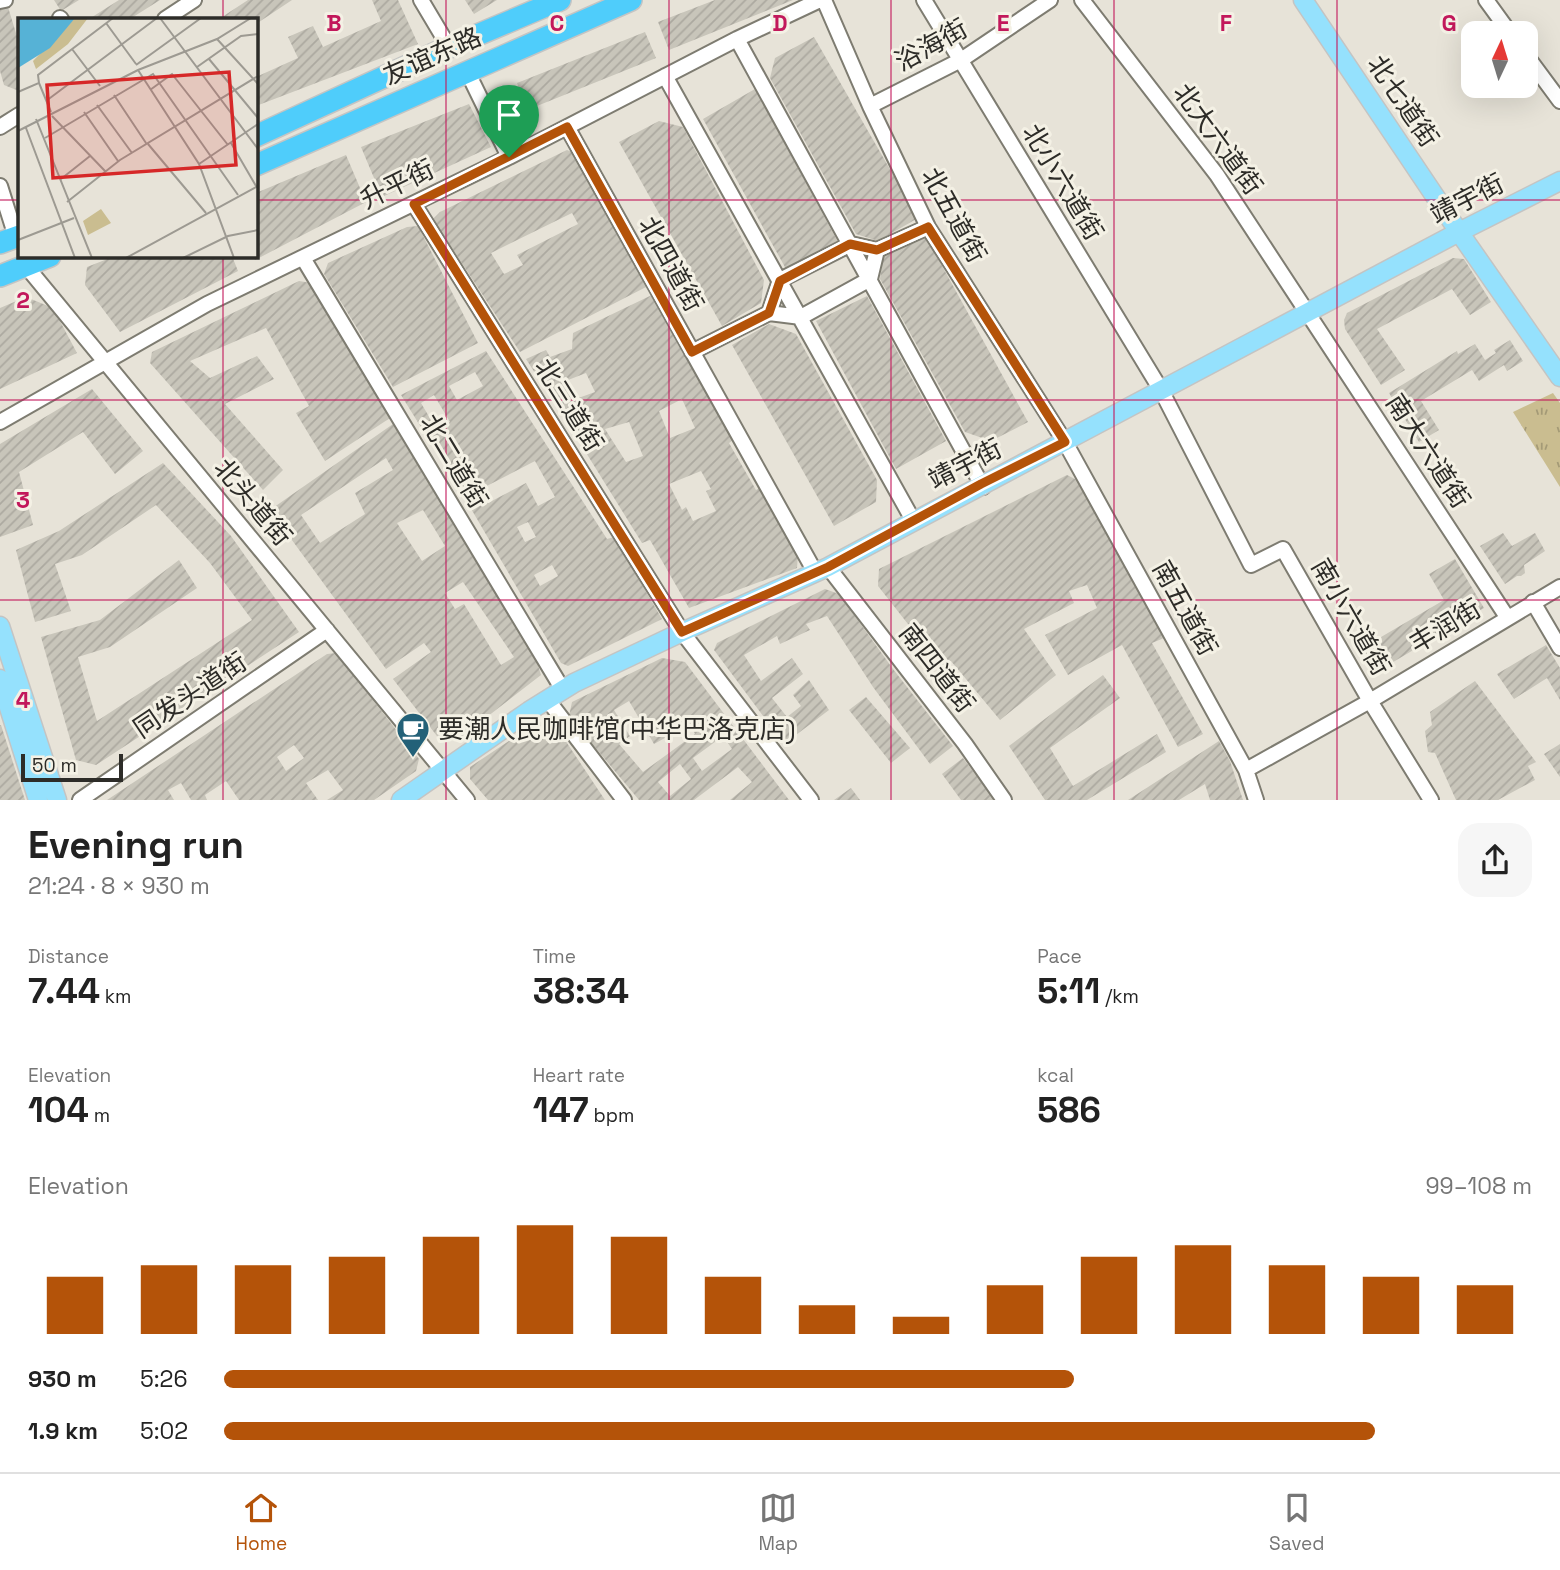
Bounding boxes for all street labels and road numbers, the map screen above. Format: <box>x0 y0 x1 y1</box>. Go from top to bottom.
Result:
street label: 浴海街 <box>889 11 973 79</box>
street label: 友谊东路 <box>378 19 486 93</box>
street label: 北七道街 <box>1360 48 1446 154</box>
street label: 北大六道街 <box>1166 76 1270 202</box>
street label: 北小六道街 <box>1015 118 1111 246</box>
street label: 升平街 <box>354 152 440 216</box>
street label: 北五道街 <box>914 161 994 269</box>
street label: 靖宇街 <box>1425 166 1509 232</box>
street label: 北四道街 <box>631 210 711 318</box>
street label: 北三道街 <box>527 352 611 458</box>
street label: 南大六道街 <box>1378 387 1478 515</box>
street label: 北二道街 <box>413 408 495 514</box>
street label: 靖宇街 <box>923 431 1007 497</box>
street label: 北头道街 <box>207 451 299 553</box>
street label: 南小六道街 <box>1304 552 1398 682</box>
street label: 南五道街 <box>1145 554 1225 662</box>
street label: 丰润街 <box>1403 591 1487 661</box>
street label: 南四道街 <box>892 617 982 719</box>
street label: 同发头道街 <box>127 645 253 745</box>

